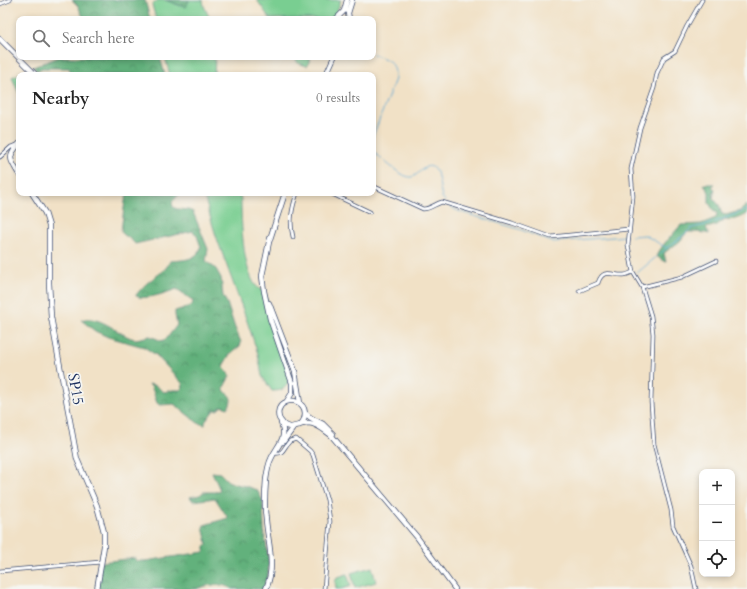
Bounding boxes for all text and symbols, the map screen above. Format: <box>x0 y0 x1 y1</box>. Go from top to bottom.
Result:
search box <box>16 16 376 60</box>
icon: search <box>30 27 52 49</box>
text: Search here <box>62 28 135 48</box>
text: Nearby <box>32 87 89 110</box>
text: 0 results <box>316 89 360 107</box>
street label: SP15 <box>63 372 89 406</box>
map controls <box>699 469 735 577</box>
button: + <box>699 469 735 505</box>
button: − <box>699 505 735 541</box>
button: locate <box>699 541 735 577</box>

